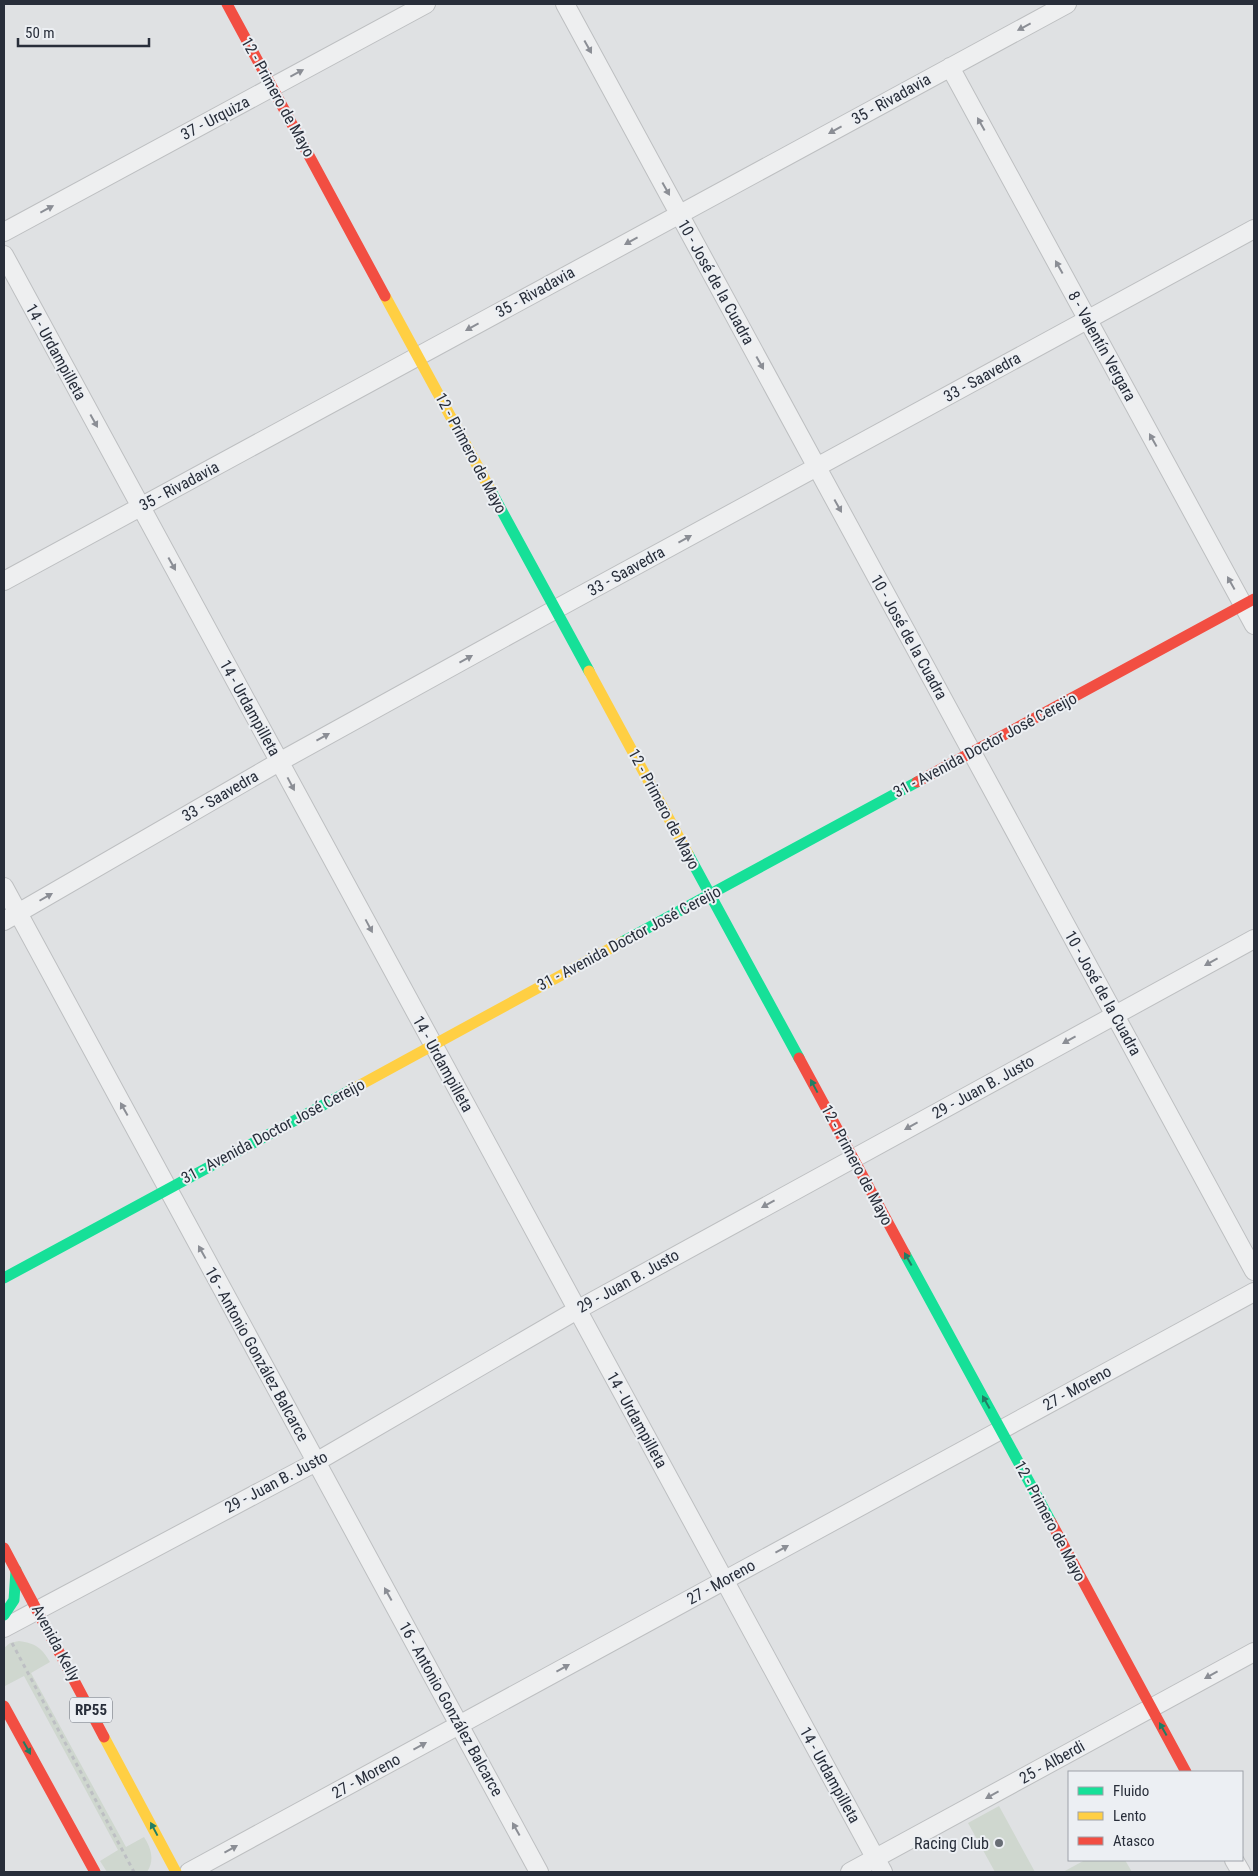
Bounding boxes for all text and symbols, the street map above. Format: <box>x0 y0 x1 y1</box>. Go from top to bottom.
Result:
scale bar <box>18 15 149 47</box>
one-way arrow <box>1016 23 1031 31</box>
text: 50 m <box>25 24 55 42</box>
street label: 12 - Primero de Mayo <box>237 34 319 160</box>
one-way arrow <box>584 39 592 54</box>
one-way arrow <box>290 69 305 77</box>
street label: 35 - Rivadavia <box>848 70 934 128</box>
street label: 37 - Urquiza <box>177 92 253 144</box>
one-way arrow <box>977 117 985 131</box>
one-way arrow <box>828 125 841 134</box>
one-way arrow <box>661 183 670 196</box>
one-way arrow <box>40 204 53 213</box>
street label: 10 - José de la Cuadra <box>674 216 758 348</box>
one-way arrow <box>623 237 638 245</box>
one-way arrow <box>1054 260 1063 273</box>
street label: 35 - Rivadavia <box>492 263 578 321</box>
street label: 8 - Valentín Vergara <box>1064 288 1140 404</box>
street label: 14 - Urdampilleta <box>22 300 90 404</box>
one-way arrow <box>466 322 479 331</box>
street label: 33 - Saavedra <box>940 348 1024 406</box>
one-way arrow <box>756 355 764 370</box>
street label: 12 - Primero de Mayo <box>431 389 511 517</box>
one-way arrow <box>90 414 98 429</box>
one-way arrow <box>1149 433 1157 447</box>
street label: 35 - Rivadavia <box>136 457 222 515</box>
one-way arrow <box>833 499 842 512</box>
one-way arrow <box>678 535 692 543</box>
street label: 33 - Saavedra <box>584 542 668 600</box>
one-way arrow <box>167 557 176 571</box>
street label: 10 - José de la Cuadra <box>867 571 951 703</box>
one-way arrow <box>1227 575 1235 590</box>
one-way arrow <box>458 655 473 663</box>
street label: 14 - Urdampilleta <box>216 656 284 760</box>
street label: 31 - Avenida Doctor José Cereijo <box>890 689 1080 801</box>
one-way arrow <box>317 733 330 742</box>
street label: 12 - Primero de Mayo <box>624 745 704 873</box>
street label: 33 - Saavedra <box>178 767 262 825</box>
one-way arrow <box>287 776 295 791</box>
street label: 31 - Avenida Doctor José Cereijo <box>534 882 724 994</box>
one-way arrow <box>40 893 53 902</box>
one-way arrow <box>364 920 373 933</box>
street label: 10 - José de la Cuadra <box>1061 927 1145 1059</box>
one-way arrow <box>1204 958 1219 966</box>
street label: 14 - Urdampilleta <box>409 1012 477 1116</box>
one-way arrow <box>1061 1036 1076 1044</box>
street label: 29 - Juan B. Justo <box>929 1051 1037 1123</box>
street label: 31 - Avenida Doctor José Cereijo <box>178 1075 368 1187</box>
one-way arrow <box>810 1078 818 1093</box>
street label: 12 - Primero de Mayo <box>817 1101 897 1229</box>
one-way arrow <box>120 1102 128 1116</box>
one-way arrow <box>903 1122 918 1130</box>
one-way arrow <box>761 1200 775 1208</box>
one-way arrow <box>198 1244 206 1259</box>
street label: 29 - Juan B. Justo <box>574 1245 682 1317</box>
one-way arrow <box>904 1252 912 1266</box>
street label: 16 - Antonio González Balcarce <box>201 1264 313 1444</box>
street label: 27 - Moreno <box>1039 1361 1115 1415</box>
street label: 14 - Urdampilleta <box>603 1368 671 1472</box>
one-way arrow <box>982 1395 990 1409</box>
street label: 29 - Juan B. Justo <box>221 1447 331 1517</box>
street label: 12 - Primero de Mayo <box>1010 1457 1090 1585</box>
one-way arrow <box>776 1544 789 1553</box>
street label: 27 - Moreno <box>683 1555 759 1609</box>
one-way arrow <box>384 1587 392 1602</box>
street label: Avenida Kelly <box>28 1602 84 1685</box>
street label: 16 - Antonio González Balcarce <box>395 1619 507 1799</box>
one-way arrow <box>556 1664 570 1672</box>
one-way arrow <box>1205 1671 1218 1680</box>
road number: RP55 <box>70 1698 112 1722</box>
one-way arrow <box>1159 1722 1167 1737</box>
street label: 14 - Urdampilleta <box>796 1723 864 1827</box>
street label: 25 - Alberdi <box>1016 1736 1088 1788</box>
one-way arrow <box>23 1741 31 1756</box>
one-way arrow <box>413 1742 428 1750</box>
street label: 27 - Moreno <box>328 1749 404 1803</box>
legend <box>1068 1771 1243 1861</box>
text: Fluido <box>1113 1782 1149 1800</box>
one-way arrow <box>985 1791 999 1799</box>
text: Lento <box>1113 1807 1146 1825</box>
one-way arrow <box>150 1822 158 1836</box>
one-way arrow <box>512 1822 520 1837</box>
text: Atasco <box>1113 1832 1154 1850</box>
place label: Racing Club <box>914 1834 989 1853</box>
marker: Racing Club <box>993 1837 1005 1849</box>
one-way arrow <box>224 1845 239 1853</box>

